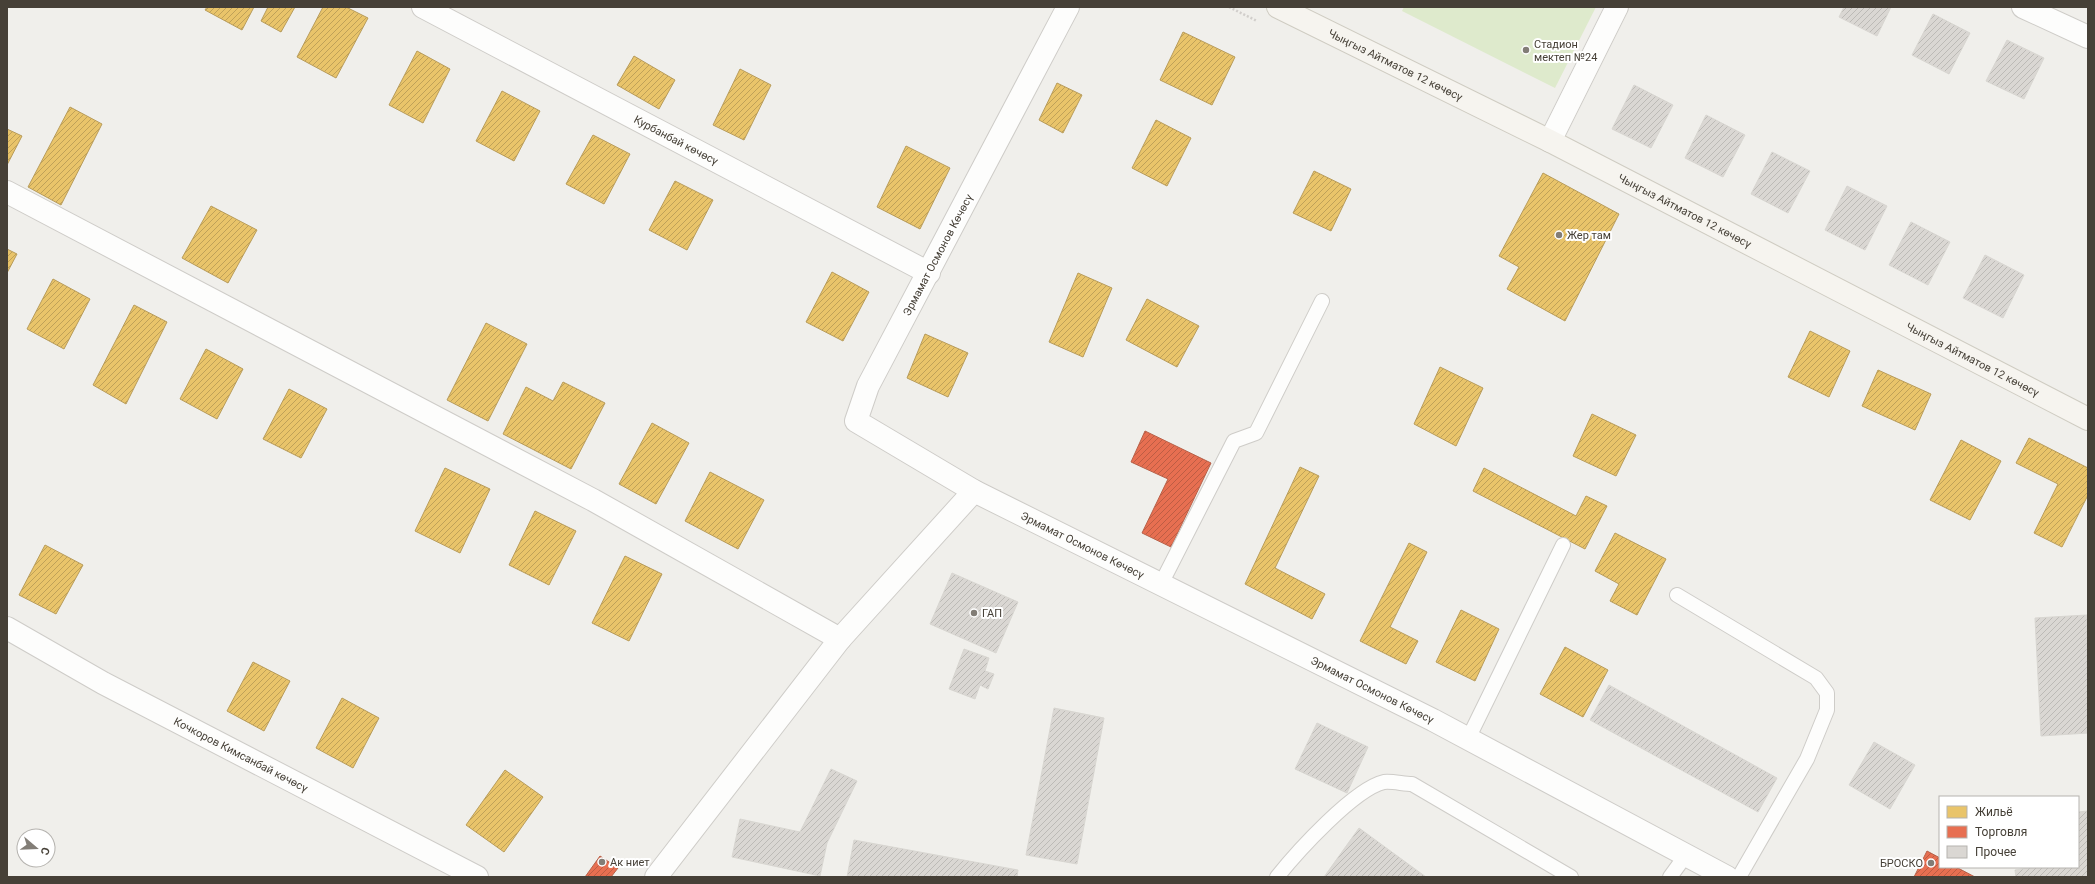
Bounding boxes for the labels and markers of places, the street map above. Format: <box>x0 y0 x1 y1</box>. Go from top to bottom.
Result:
place label: Стадион мектеп №24 <box>1534 38 1597 64</box>
marker: Стадион мектеп №24 <box>1521 45 1531 55</box>
place label: Жер там <box>1567 229 1611 242</box>
marker: Жер там <box>1554 230 1564 240</box>
place label: ГАП <box>982 607 1002 620</box>
marker: ГАП <box>969 608 979 618</box>
place label: Ак ниет <box>610 856 650 869</box>
marker: Ак ниет <box>597 857 607 867</box>
place label: БРОСКО <box>1880 857 1923 870</box>
marker: БРОСКО <box>1926 858 1936 868</box>

